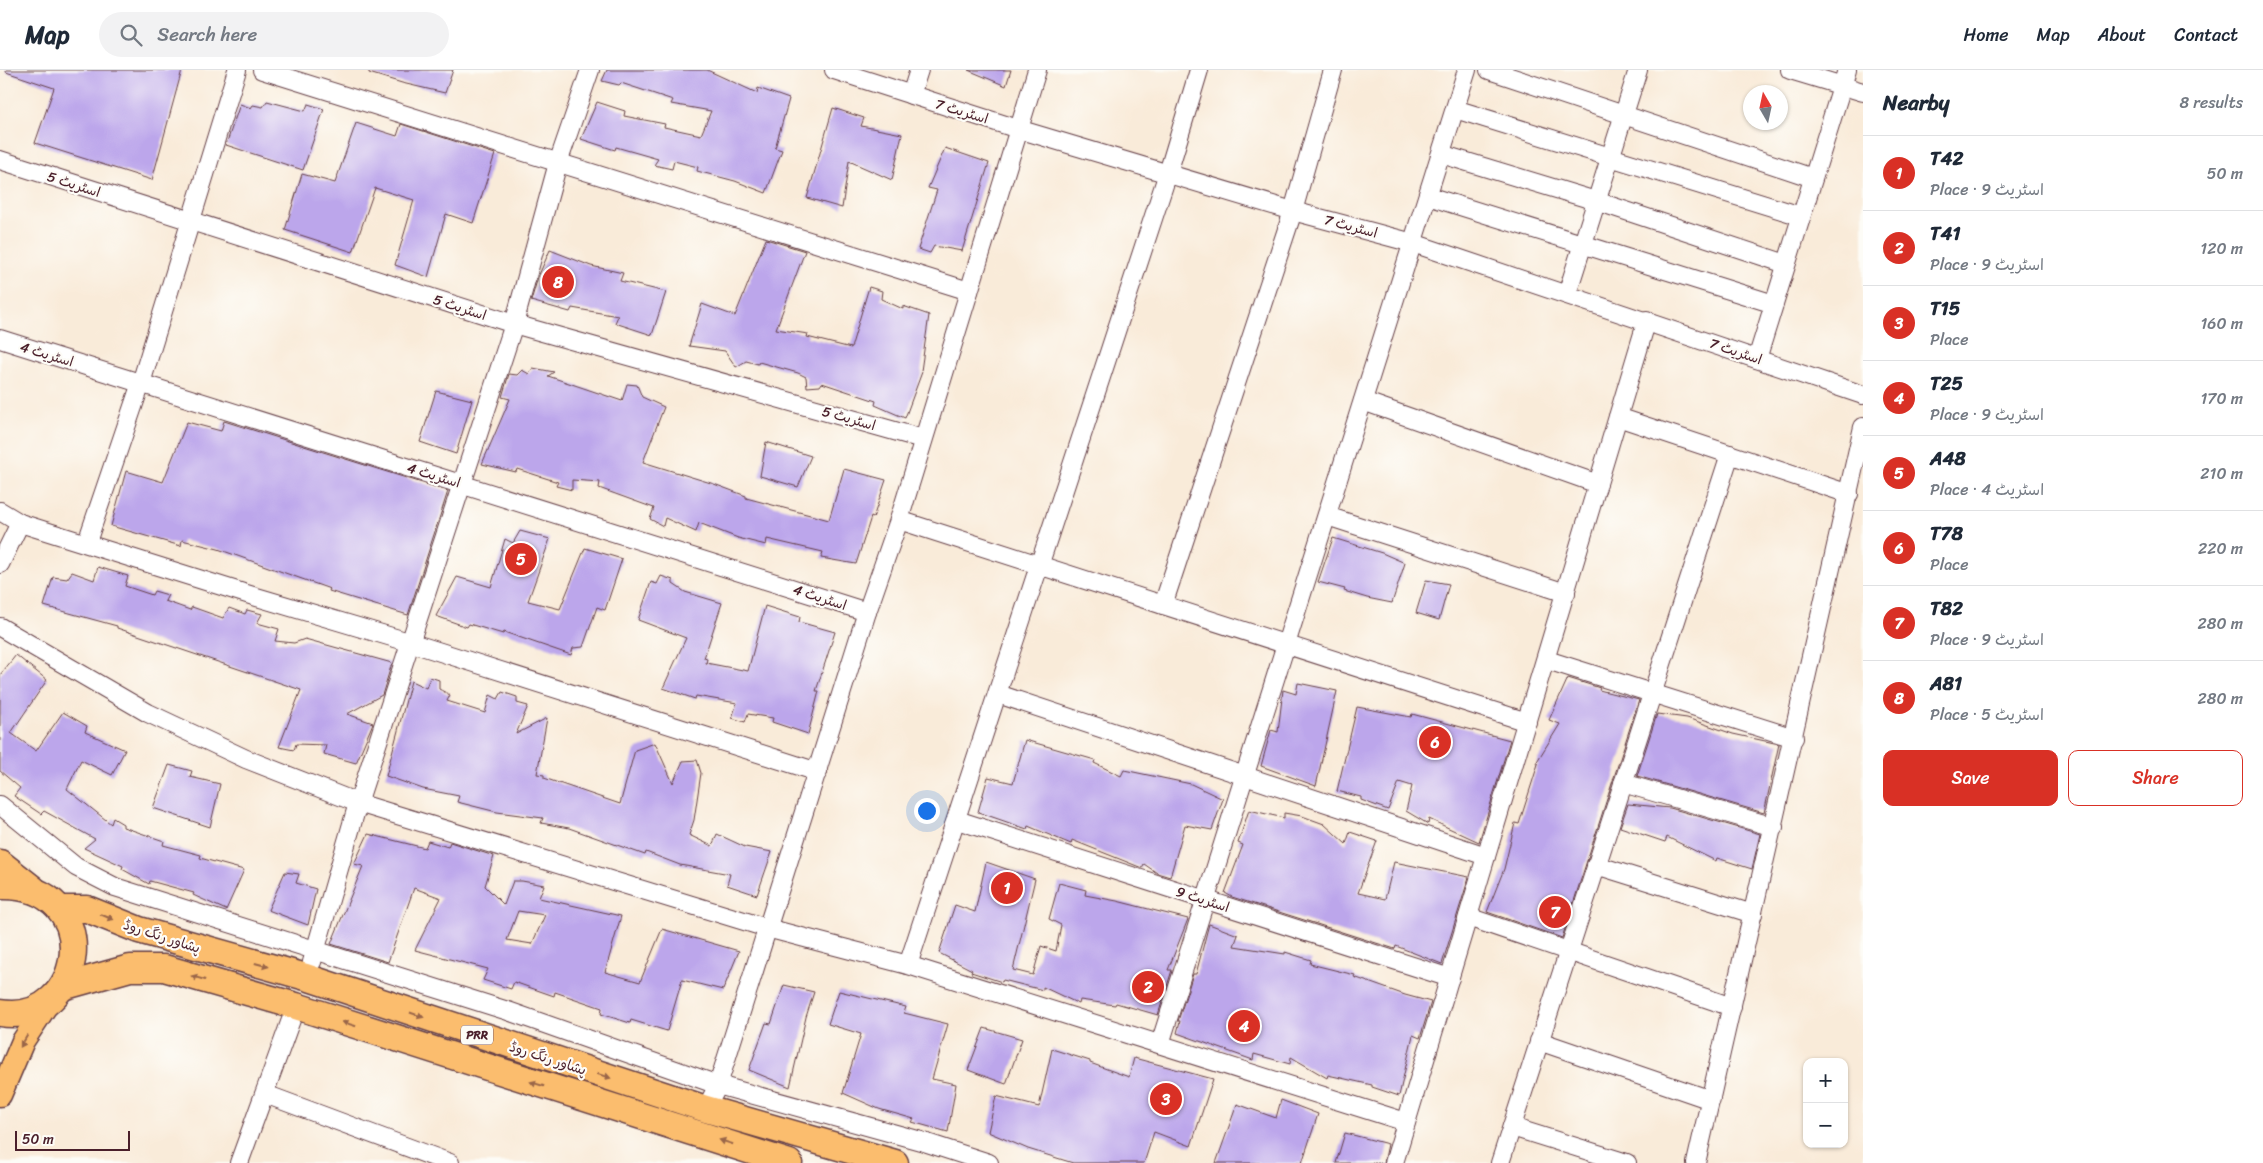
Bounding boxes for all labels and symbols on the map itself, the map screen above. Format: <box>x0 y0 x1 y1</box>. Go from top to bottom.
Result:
north arrow <box>1743 85 1788 130</box>
street label: اسٹریٹ 7 <box>932 92 992 131</box>
street label: اسٹریٹ 5 <box>44 164 104 205</box>
street label: اسٹریٹ 7 <box>1321 207 1380 246</box>
pin: 8 <box>542 263 574 301</box>
street label: اسٹریٹ 5 <box>430 287 490 328</box>
street label: اسٹریٹ 7 <box>1706 331 1766 372</box>
street label: اسٹریٹ 4 <box>17 334 77 374</box>
street label: اسٹریٹ 5 <box>819 399 879 438</box>
street label: اسٹریٹ 4 <box>404 455 464 495</box>
pin: 5 <box>505 540 537 578</box>
street label: اسٹریٹ 4 <box>790 577 850 618</box>
pin: 6 <box>1419 723 1451 761</box>
your location <box>914 798 940 824</box>
pin: 1 <box>991 869 1023 907</box>
street label: اسٹریٹ 9 <box>1173 879 1233 920</box>
pin: 7 <box>1539 893 1571 931</box>
street label: پشاور رنگ روڈ <box>120 912 204 961</box>
one-way arrow <box>100 913 115 921</box>
one-way arrow <box>254 962 269 970</box>
pin: 2 <box>1132 968 1164 1006</box>
one-way arrow <box>191 974 206 982</box>
pin: 4 <box>1228 1007 1260 1045</box>
one-way arrow <box>409 1012 424 1019</box>
one-way arrow <box>342 1019 357 1027</box>
road number: PRR <box>461 1026 493 1044</box>
one-way arrow <box>19 1034 28 1047</box>
street label: پشاور رنگ روڈ <box>506 1034 590 1083</box>
one-way arrow <box>597 1073 612 1081</box>
one-way arrow <box>530 1079 545 1087</box>
pin: 3 <box>1150 1080 1182 1118</box>
scale bar <box>15 1128 130 1151</box>
one-way arrow <box>718 1138 733 1146</box>

